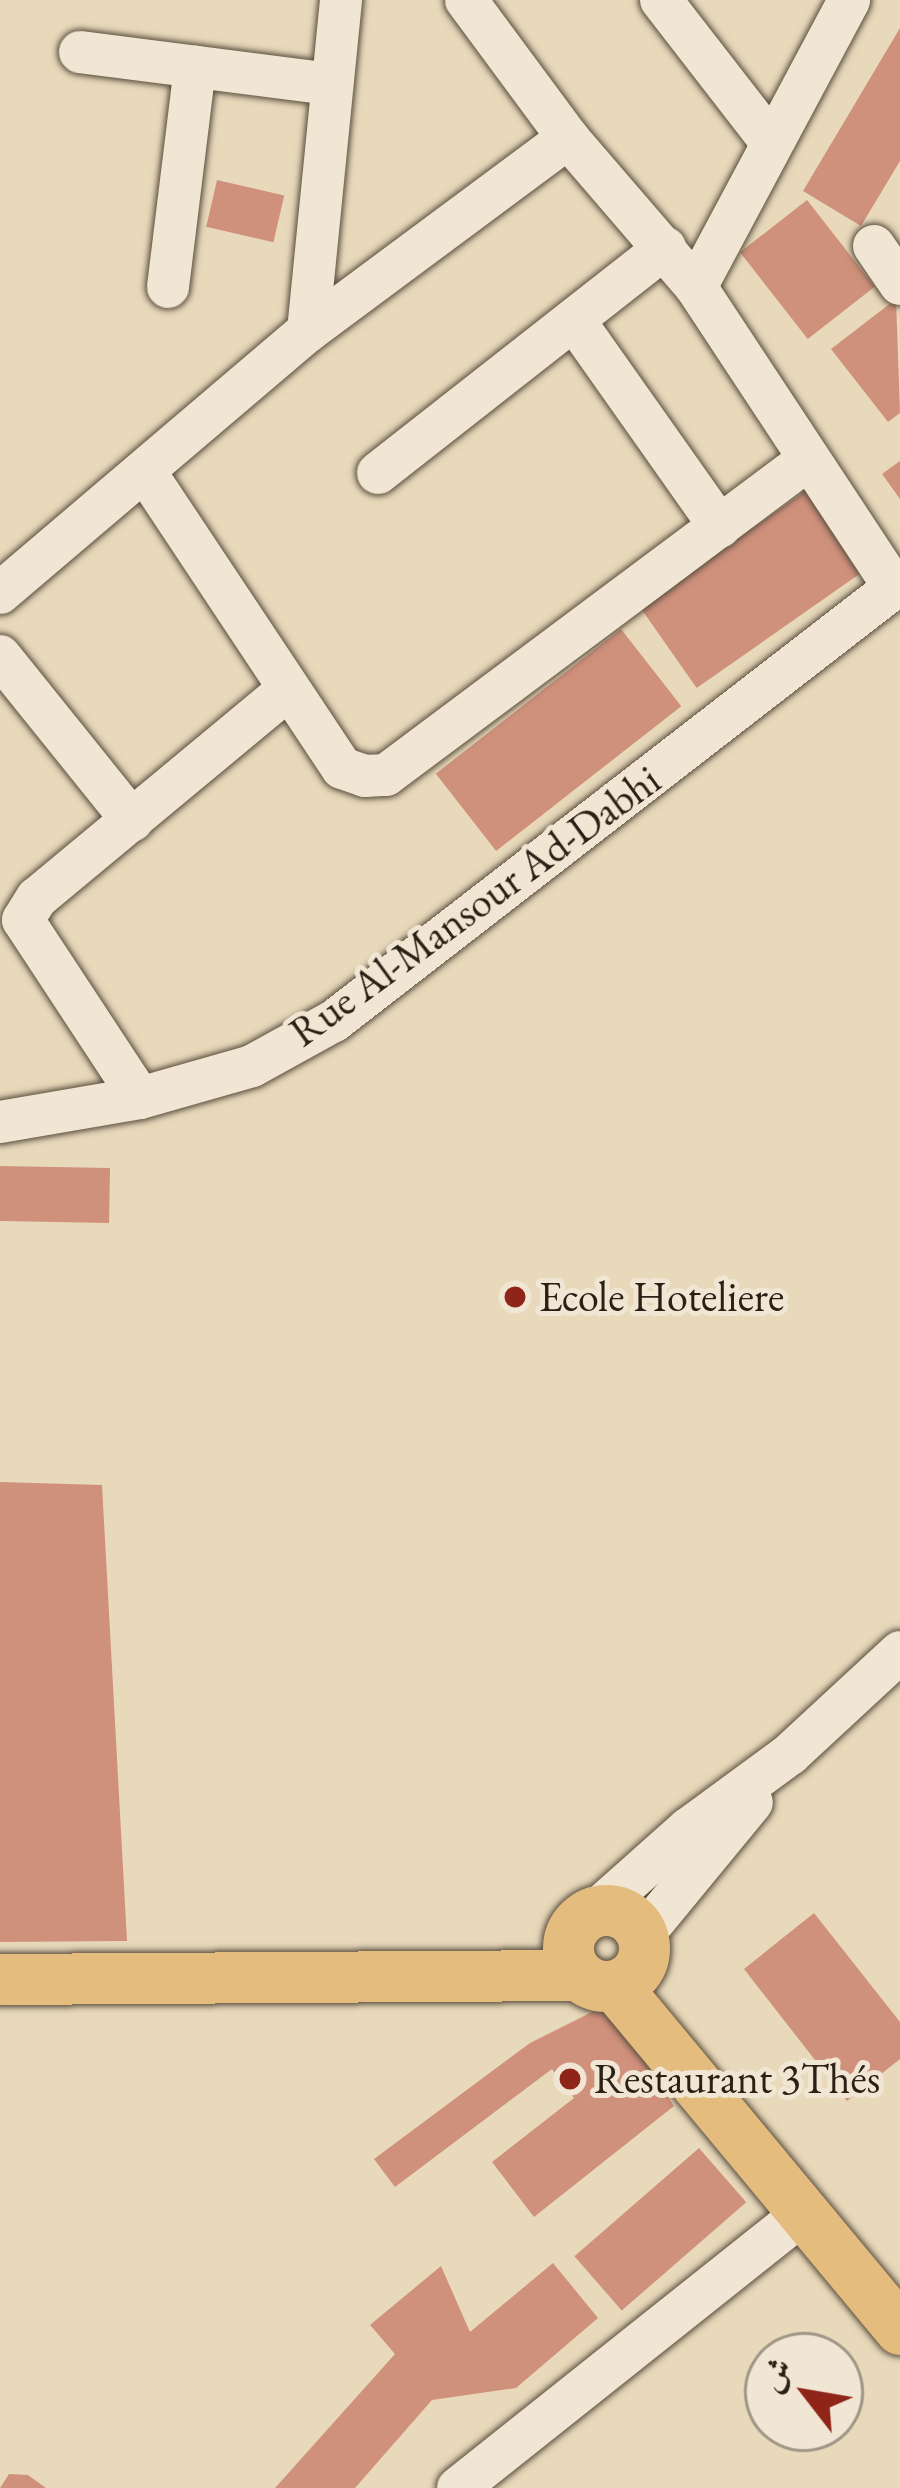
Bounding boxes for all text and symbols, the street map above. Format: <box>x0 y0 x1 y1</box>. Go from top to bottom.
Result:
street label: Rue Al-Mansour Ad-Dabhi <box>280 755 670 1057</box>
place label: Ecole Hoteliere <box>539 1272 784 1322</box>
marker: Ecole Hoteliere <box>502 1284 528 1310</box>
place label: Restaurant 3Thés <box>594 2054 880 2104</box>
marker: Restaurant 3Thés <box>557 2066 583 2092</box>
north arrow <box>744 2332 864 2452</box>
text: ش <box>748 2350 802 2400</box>

